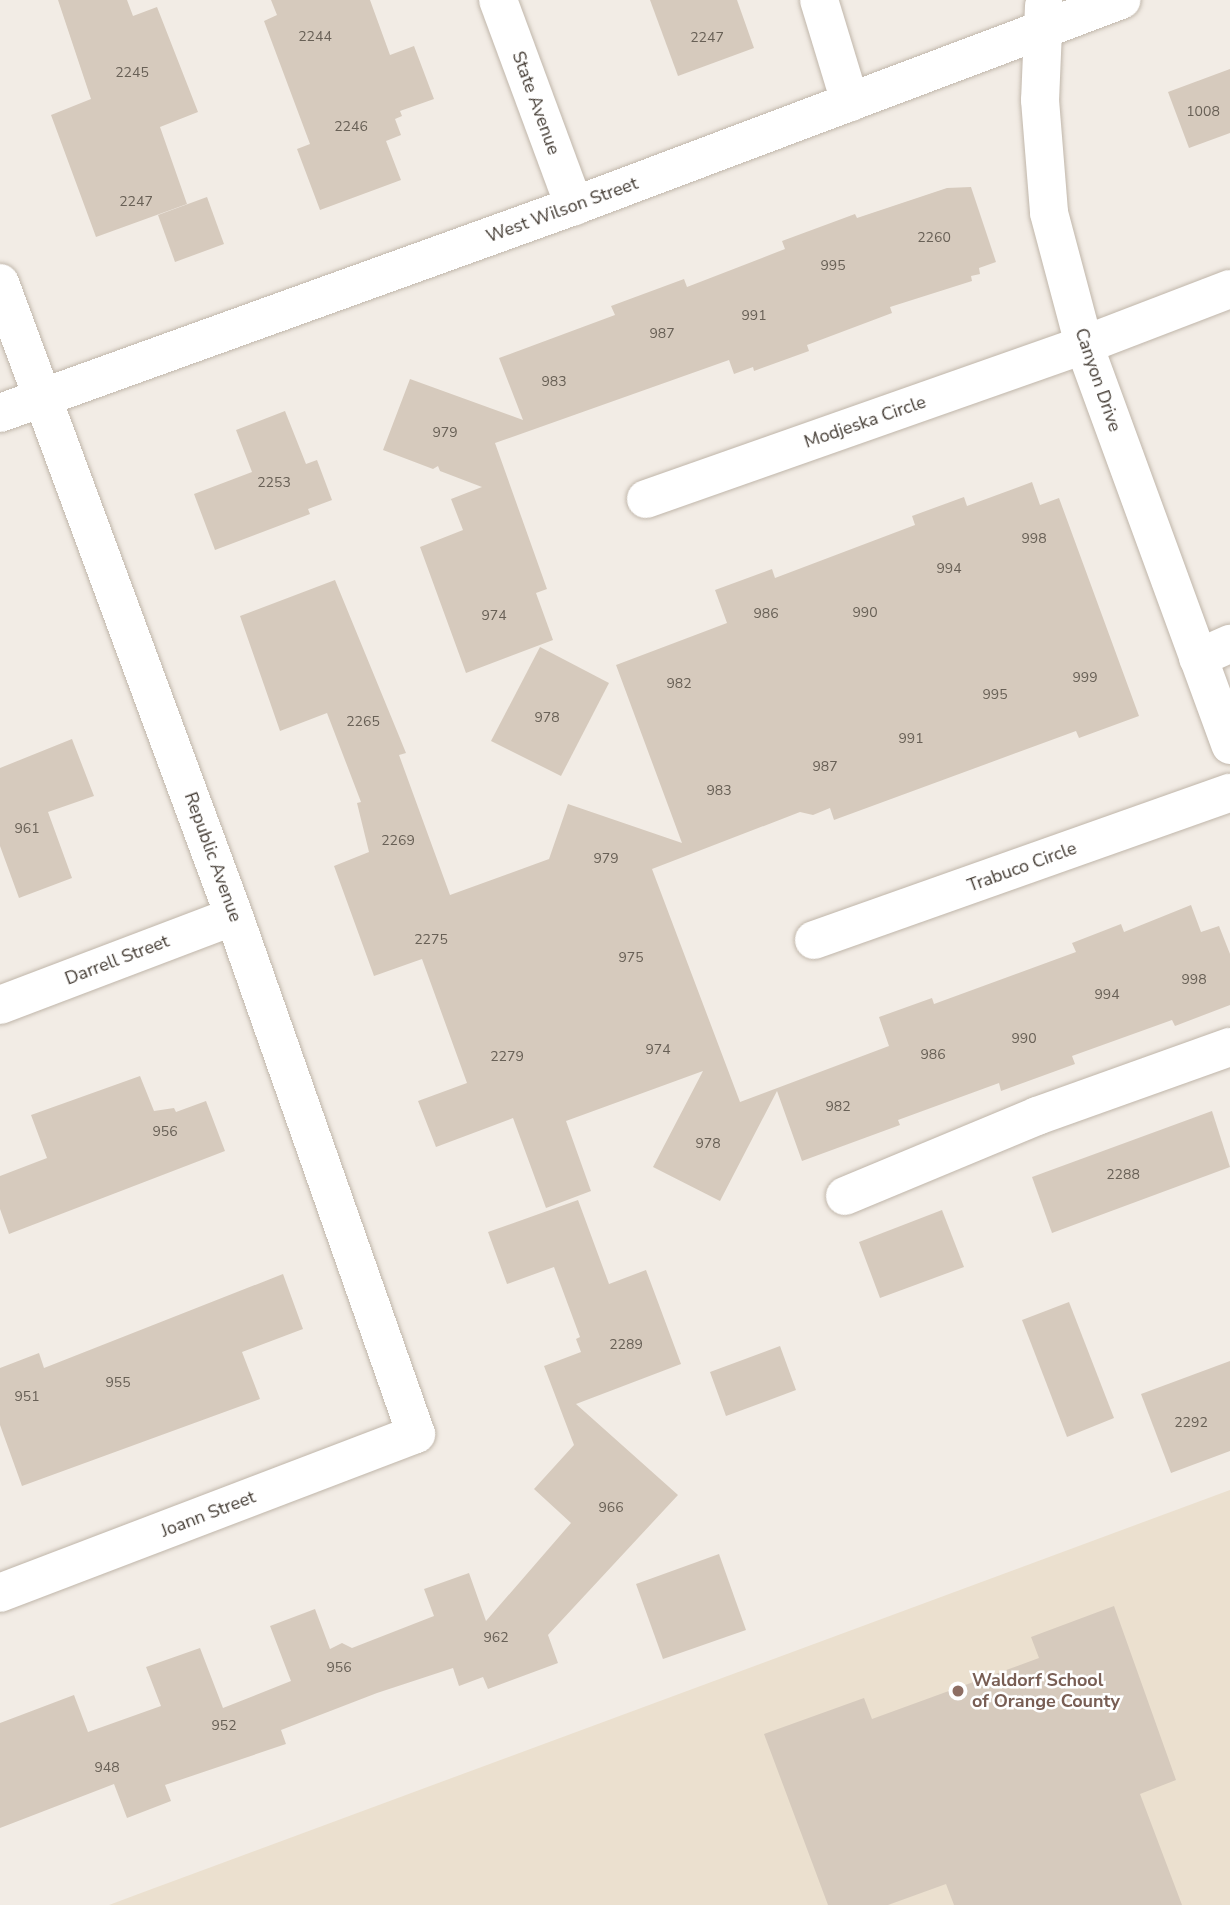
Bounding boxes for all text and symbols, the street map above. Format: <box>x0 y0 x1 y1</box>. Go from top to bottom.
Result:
house number: 2244 <box>298 29 332 45</box>
house number: 2247 <box>690 30 724 46</box>
street label: State Avenue <box>507 48 565 158</box>
house number: 2245 <box>115 65 149 81</box>
house number: 1008 <box>1186 104 1220 120</box>
house number: 2246 <box>334 119 368 135</box>
street label: West Wilson Street <box>483 173 641 247</box>
house number: 2247 <box>119 194 153 210</box>
house number: 2260 <box>917 230 951 246</box>
house number: 995 <box>820 258 846 274</box>
house number: 991 <box>741 308 767 324</box>
street label: Canyon Drive <box>1070 325 1126 435</box>
house number: 987 <box>649 326 675 342</box>
house number: 983 <box>541 374 567 390</box>
street label: Modjeska Circle <box>801 391 929 453</box>
house number: 979 <box>432 425 458 441</box>
house number: 2253 <box>257 475 291 491</box>
house number: 998 <box>1021 531 1047 547</box>
house number: 994 <box>936 561 962 577</box>
house number: 990 <box>852 605 878 621</box>
house number: 986 <box>753 606 779 622</box>
house number: 974 <box>481 608 507 624</box>
house number: 999 <box>1072 670 1098 686</box>
house number: 982 <box>666 676 692 692</box>
house number: 995 <box>982 687 1008 703</box>
house number: 978 <box>534 710 560 726</box>
house number: 2265 <box>346 714 380 730</box>
house number: 991 <box>898 731 924 747</box>
house number: 987 <box>812 759 838 775</box>
house number: 983 <box>706 783 732 799</box>
street label: Republic Avenue <box>180 789 246 925</box>
house number: 961 <box>14 821 40 837</box>
house number: 2269 <box>381 833 415 849</box>
street label: Trabuco Circle <box>965 837 1079 897</box>
house number: 979 <box>593 851 619 867</box>
street label: Darrell Street <box>62 930 172 990</box>
house number: 2275 <box>414 932 448 948</box>
house number: 975 <box>618 950 644 966</box>
house number: 998 <box>1181 972 1207 988</box>
house number: 994 <box>1094 987 1120 1003</box>
house number: 990 <box>1011 1031 1037 1047</box>
house number: 974 <box>645 1042 671 1058</box>
house number: 986 <box>920 1047 946 1063</box>
house number: 2279 <box>490 1049 524 1065</box>
house number: 982 <box>825 1099 851 1115</box>
house number: 956 <box>152 1124 178 1140</box>
house number: 978 <box>695 1136 721 1152</box>
house number: 2288 <box>1106 1167 1140 1183</box>
house number: 2289 <box>609 1337 643 1353</box>
house number: 955 <box>105 1375 131 1391</box>
house number: 951 <box>14 1389 40 1405</box>
house number: 2292 <box>1174 1415 1208 1431</box>
street label: Joann Street <box>158 1486 258 1542</box>
house number: 966 <box>598 1500 624 1516</box>
house number: 962 <box>483 1630 509 1646</box>
house number: 956 <box>326 1660 352 1676</box>
place label: Waldorf School of Orange County <box>972 1670 1120 1712</box>
marker: Waldorf School of Orange County <box>950 1683 966 1699</box>
house number: 952 <box>211 1718 237 1734</box>
house number: 948 <box>94 1760 120 1776</box>

